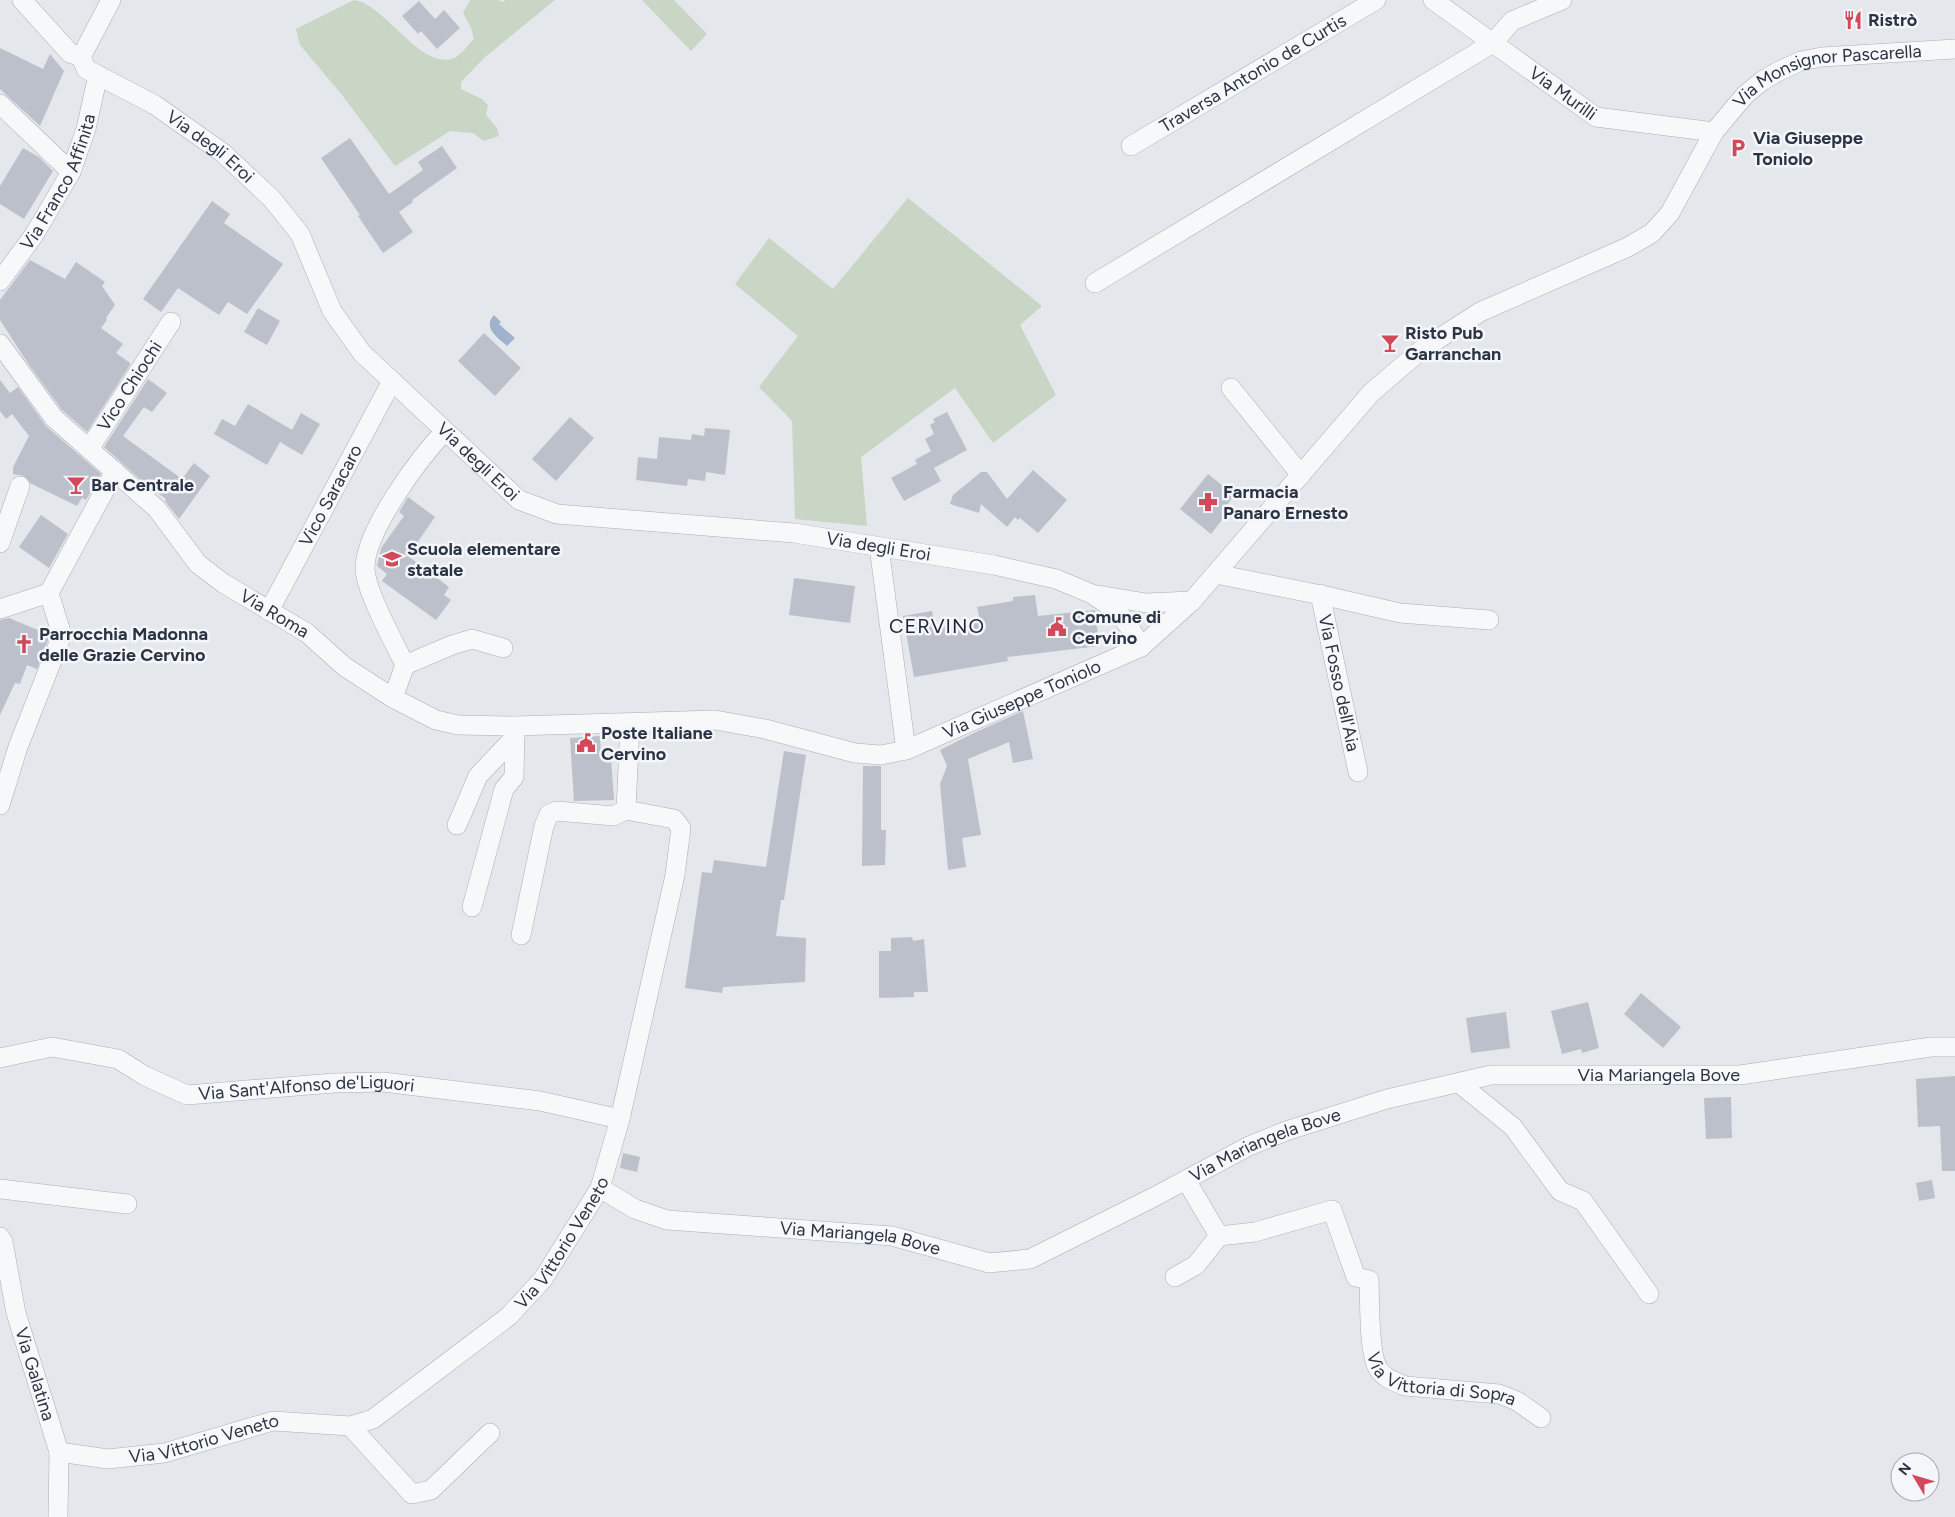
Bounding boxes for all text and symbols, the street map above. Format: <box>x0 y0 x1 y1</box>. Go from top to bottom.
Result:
street label: Traversa Antonio de Curtis <box>1156 9 1350 137</box>
restaurant icon: Ristrò <box>1842 9 1864 31</box>
place label: Ristrò <box>1868 9 1917 31</box>
street label: Via Monsignor Pascarella <box>1728 40 1922 112</box>
street label: Via Murilli <box>1525 62 1601 125</box>
street label: Via degli Eroi <box>162 106 259 187</box>
street label: Via Franco Affinita <box>16 112 100 254</box>
place label: Via Giuseppe Toniolo <box>1753 127 1863 170</box>
parking icon: Via Giuseppe Toniolo <box>1727 137 1749 159</box>
place label: Risto Pub Garranchan <box>1405 322 1501 365</box>
bar icon: Risto Pub Garranchan <box>1379 332 1401 354</box>
street label: Vico Chiochi <box>93 337 167 435</box>
street label: Via degli Eroi <box>432 418 524 506</box>
street label: Vico Saracaro <box>295 441 367 550</box>
bar icon: Bar Centrale <box>65 474 87 496</box>
place label: Bar Centrale <box>91 474 194 496</box>
place label: Farmacia Panaro Ernesto <box>1223 481 1348 524</box>
pharmacy icon: Farmacia Panaro Ernesto <box>1197 491 1219 513</box>
street label: Via degli Eroi <box>825 527 932 566</box>
place label: Scuola elementare statale <box>407 538 560 581</box>
school or university icon: Scuola elementare statale <box>381 548 403 570</box>
street label: Via Roma <box>236 585 313 643</box>
place label: Comune di Cervino <box>1072 606 1161 649</box>
street label: Via Fosso dell'Aia <box>1314 612 1364 754</box>
district label: CERVINO <box>889 614 985 638</box>
public building icon: Comune di Cervino <box>1046 616 1068 638</box>
place label: Parrocchia Madonna delle Grazie Cervino <box>39 623 208 666</box>
church icon: Parrocchia Madonna delle Grazie Cervino <box>13 633 35 655</box>
street label: Via Giuseppe Toniolo <box>939 655 1104 743</box>
place label: Poste Italiane Cervino <box>601 722 713 765</box>
public building icon: Poste Italiane Cervino <box>575 732 597 754</box>
street label: Via Mariangela Bove <box>1578 1064 1740 1086</box>
street label: Via Sant'Alfonso de'Liguori <box>198 1071 416 1105</box>
street label: Via Mariangela Bove <box>1186 1103 1344 1187</box>
street label: Via Vittorio Veneto <box>510 1175 614 1314</box>
street label: Via Mariangela Bove <box>779 1217 943 1260</box>
street label: Via Galatina <box>10 1325 60 1424</box>
street label: Via Vittoria di Sopra <box>1362 1350 1519 1411</box>
street label: Via Vittorio Veneto <box>128 1410 280 1468</box>
north arrow <box>1890 1452 1940 1502</box>
text: N <box>1895 1460 1915 1479</box>

